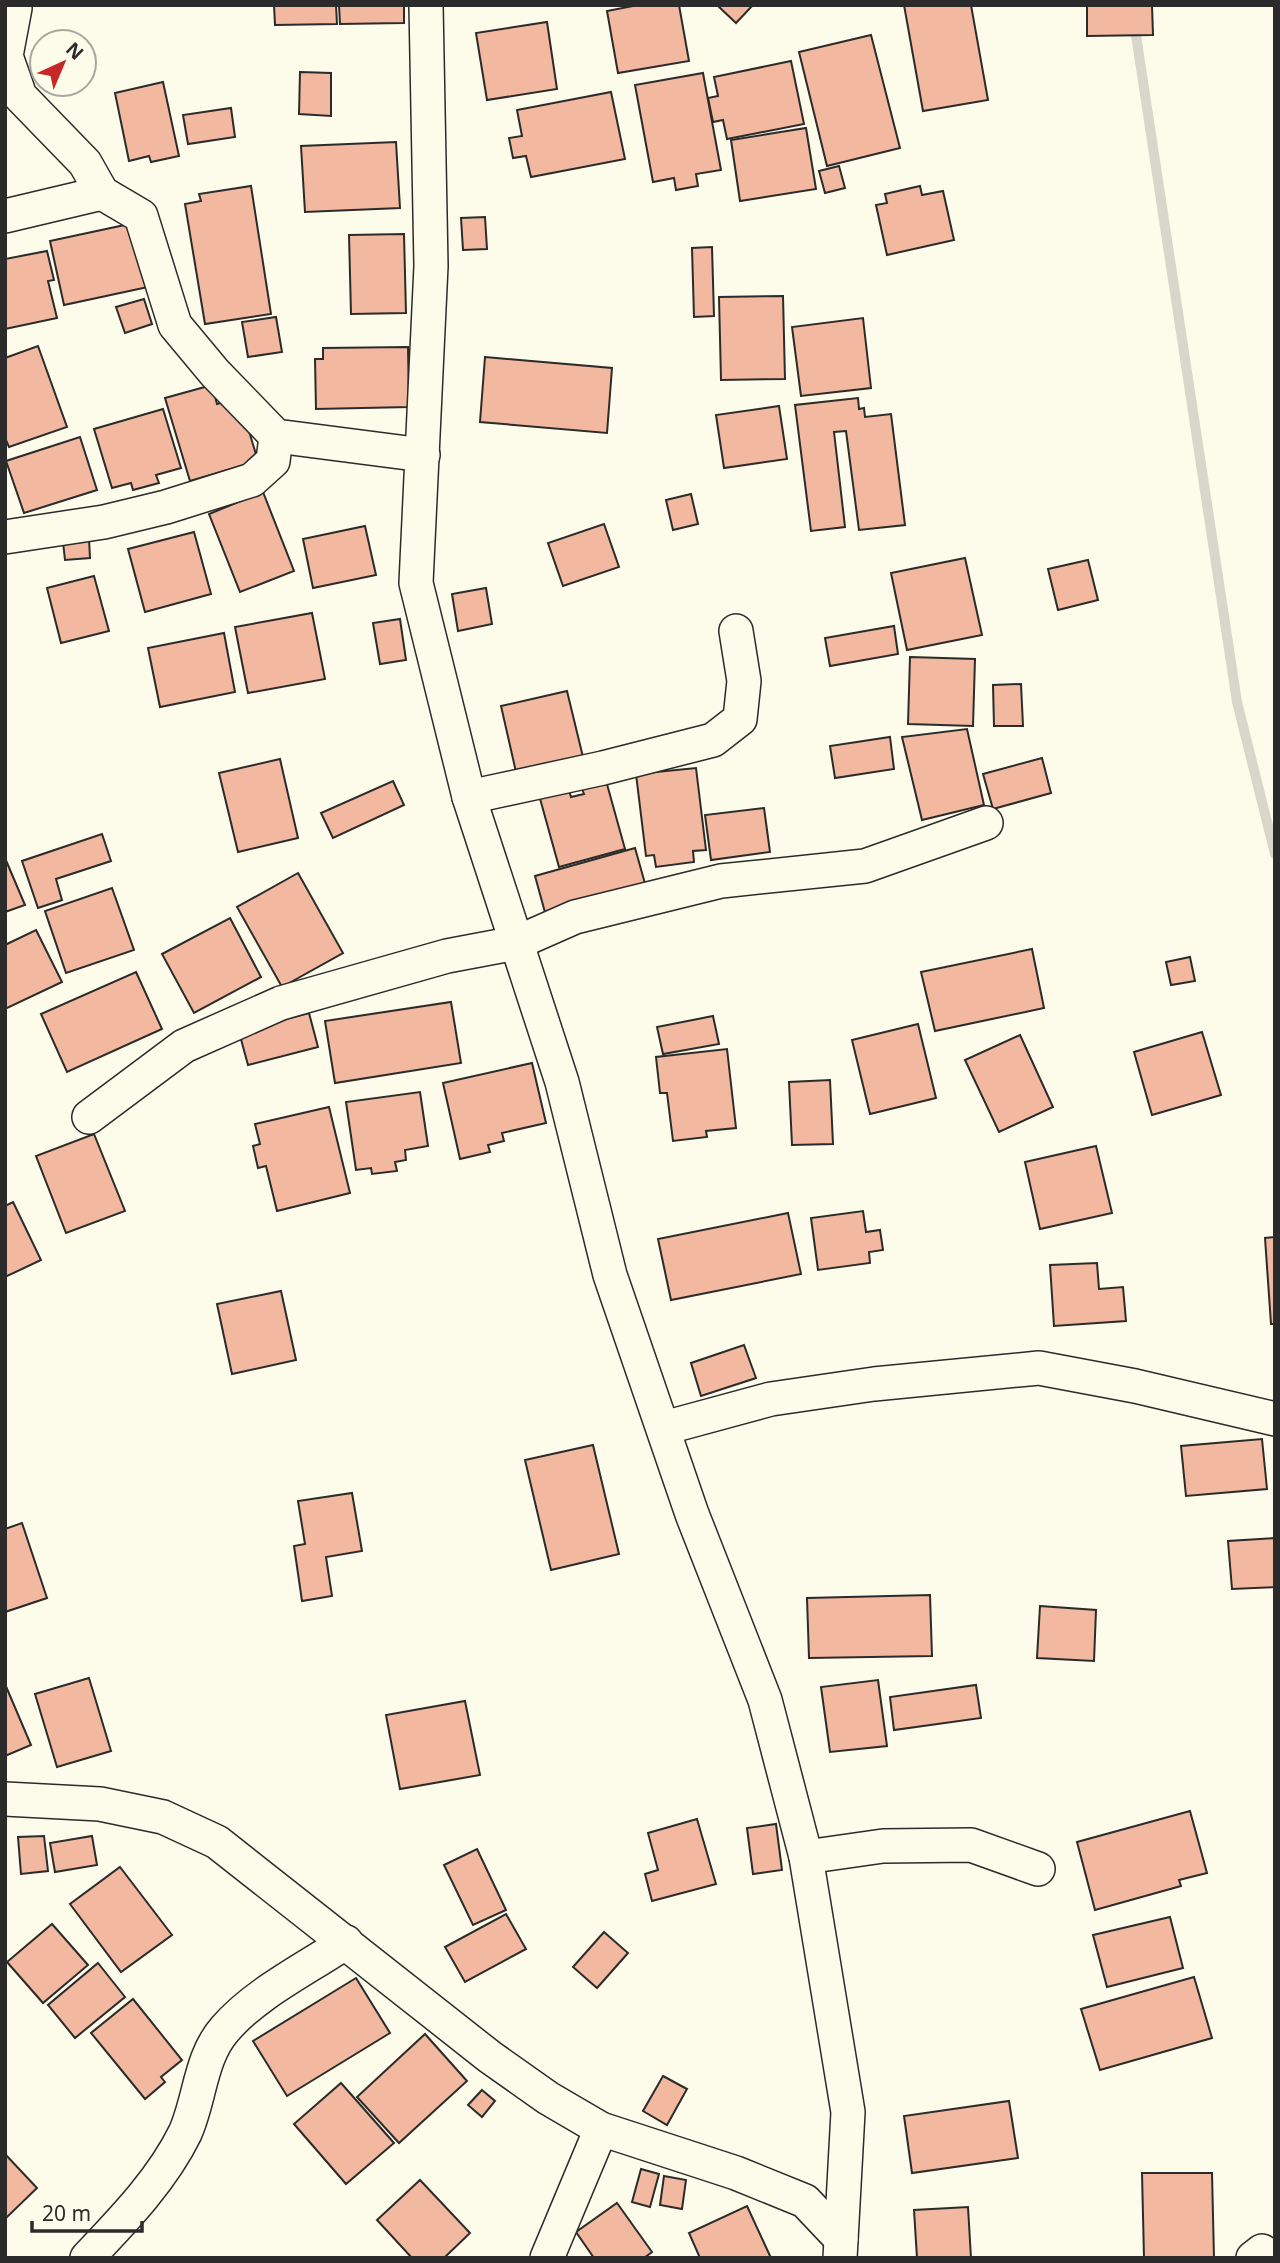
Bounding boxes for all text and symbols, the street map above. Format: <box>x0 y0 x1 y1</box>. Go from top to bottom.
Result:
north arrow <box>28 28 98 98</box>
text: N <box>60 36 89 65</box>
scale bar <box>32 2190 142 2234</box>
text: 20 m <box>42 2199 91 2227</box>

